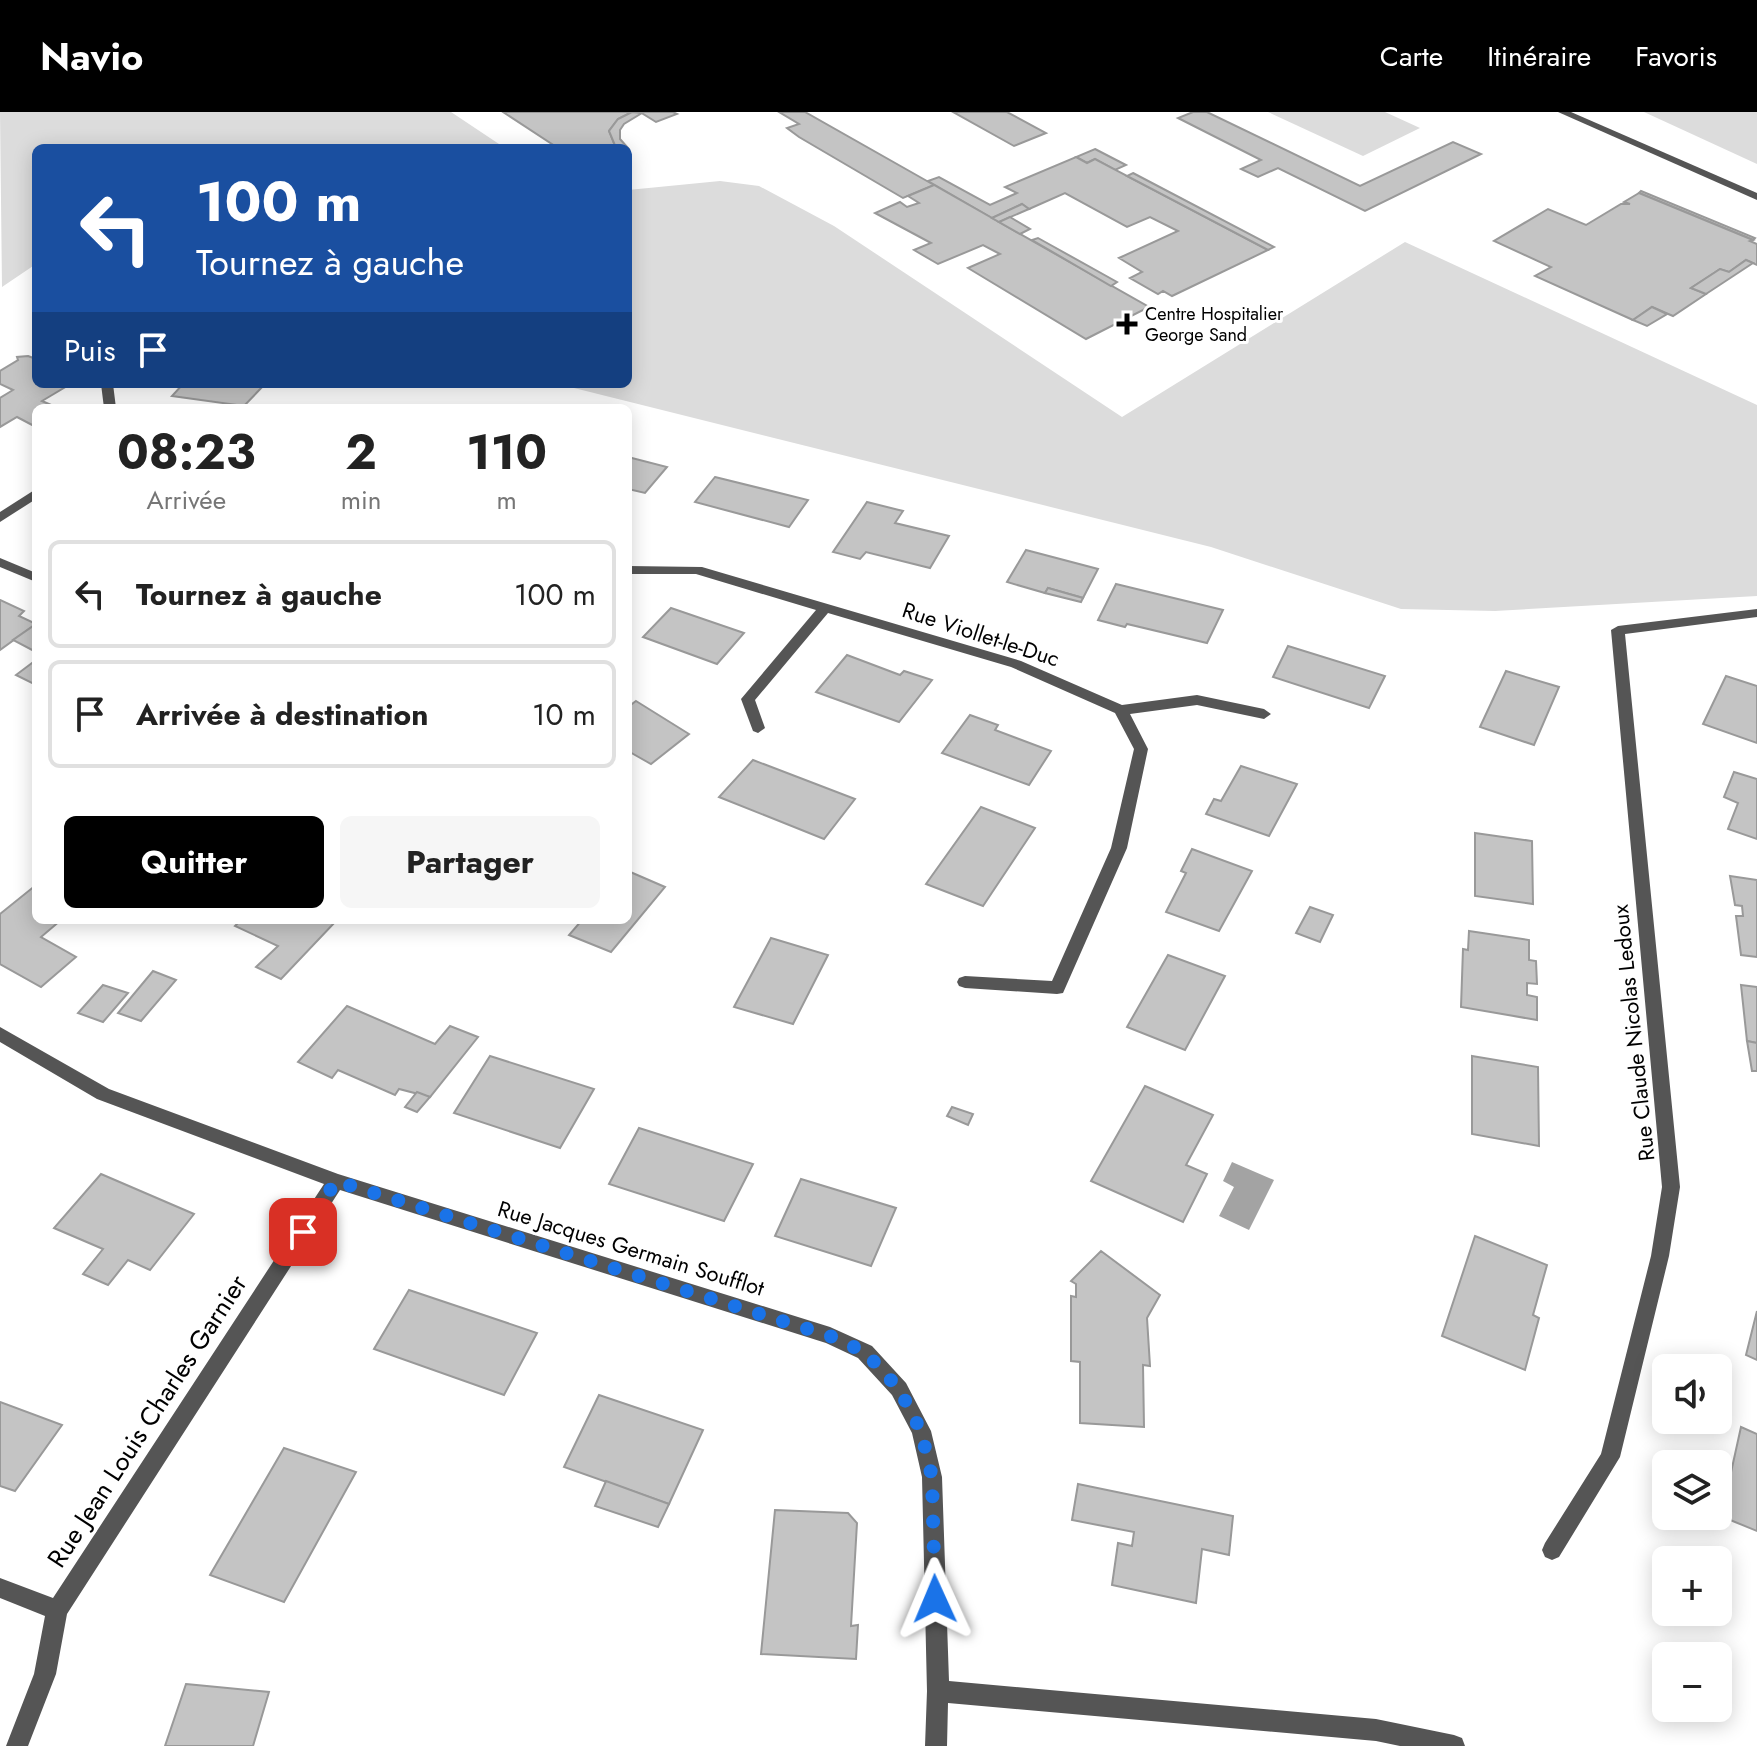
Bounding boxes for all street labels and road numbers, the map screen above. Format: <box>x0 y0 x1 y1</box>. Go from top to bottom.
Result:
street label: Rue Viollet-le-Duc <box>898 594 1064 674</box>
street label: Rue Claude Nicolas Ledoux <box>1604 903 1662 1163</box>
street label: Rue Jacques Germain Soufflot <box>494 1192 769 1304</box>
street label: Rue Jean Louis Charles Garnier <box>38 1267 256 1575</box>

